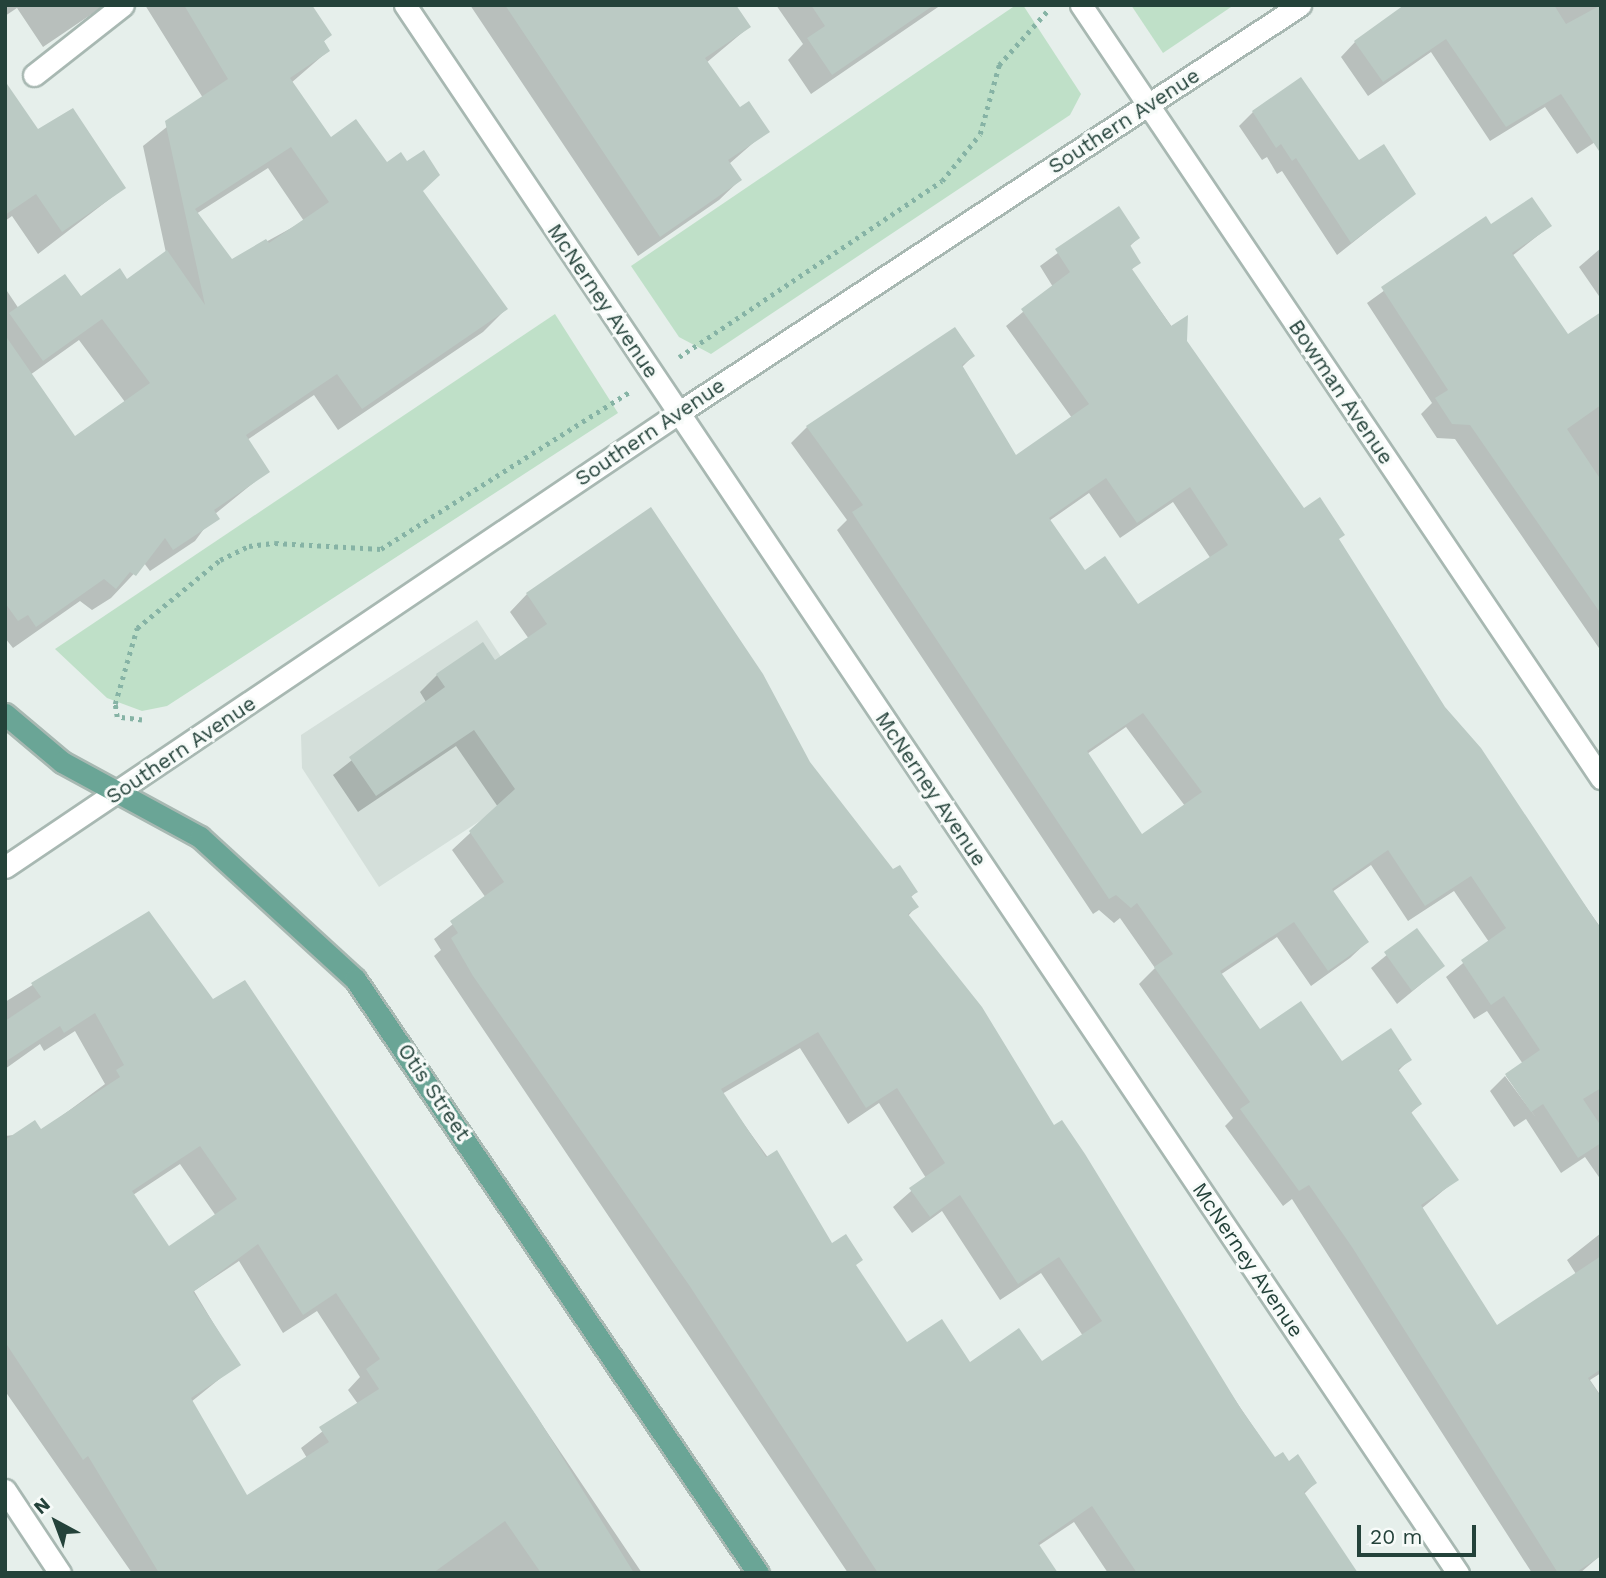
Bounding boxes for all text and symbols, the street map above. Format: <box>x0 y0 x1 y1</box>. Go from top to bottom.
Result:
street label: Southern Avenue <box>1043 63 1205 179</box>
street label: McNerney Avenue <box>542 218 664 384</box>
street label: Bowman Avenue <box>1283 315 1399 469</box>
street label: Southern Avenue <box>570 372 730 492</box>
street label: Southern Avenue <box>101 690 261 810</box>
street label: McNerney Avenue <box>870 706 992 872</box>
street label: Otis Street <box>392 1039 476 1145</box>
street label: McNerney Avenue <box>1187 1177 1309 1343</box>
north arrow <box>21 1487 91 1557</box>
text: N <box>29 1492 55 1519</box>
scale bar <box>1361 1512 1480 1556</box>
text: 20 m <box>1370 1524 1422 1549</box>

